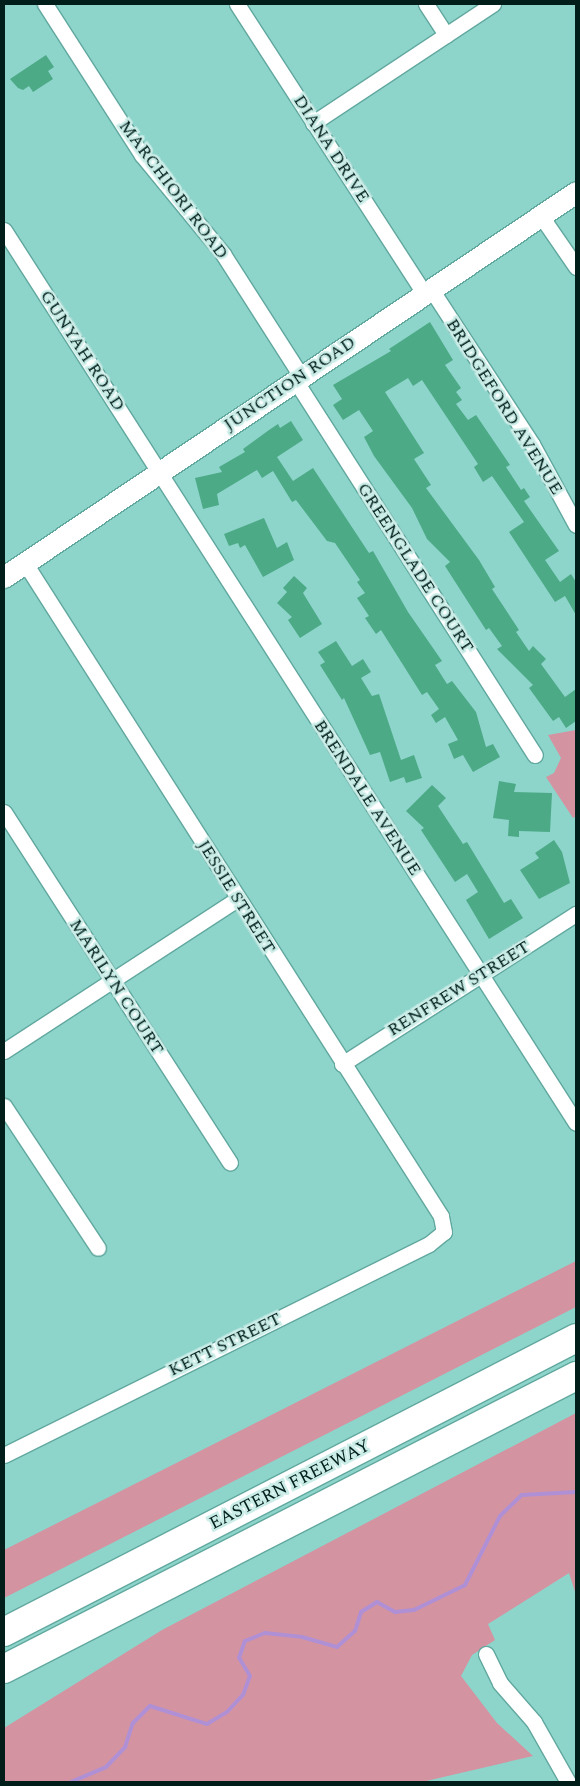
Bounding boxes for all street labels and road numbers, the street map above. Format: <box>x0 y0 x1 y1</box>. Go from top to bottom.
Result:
street label: DIANA DRIVE <box>288 91 374 207</box>
street label: MARCHIORI ROAD <box>114 116 232 264</box>
street label: GUNYAH ROAD <box>35 286 129 416</box>
street label: BRIDGEFORD AVENUE <box>441 315 567 499</box>
street label: JUNCTION ROAD <box>220 332 360 436</box>
street label: GREENGLADE COURT <box>352 479 478 657</box>
street label: BRENDALE AVENUE <box>309 716 425 880</box>
street label: JESSIE STREET <box>192 836 280 958</box>
street label: MARILYN COURT <box>64 915 168 1059</box>
street label: RENFREW STREET <box>384 936 534 1042</box>
street label: KETT STREET <box>165 1308 285 1382</box>
street label: EASTERN FREEWAY <box>206 1435 374 1535</box>

